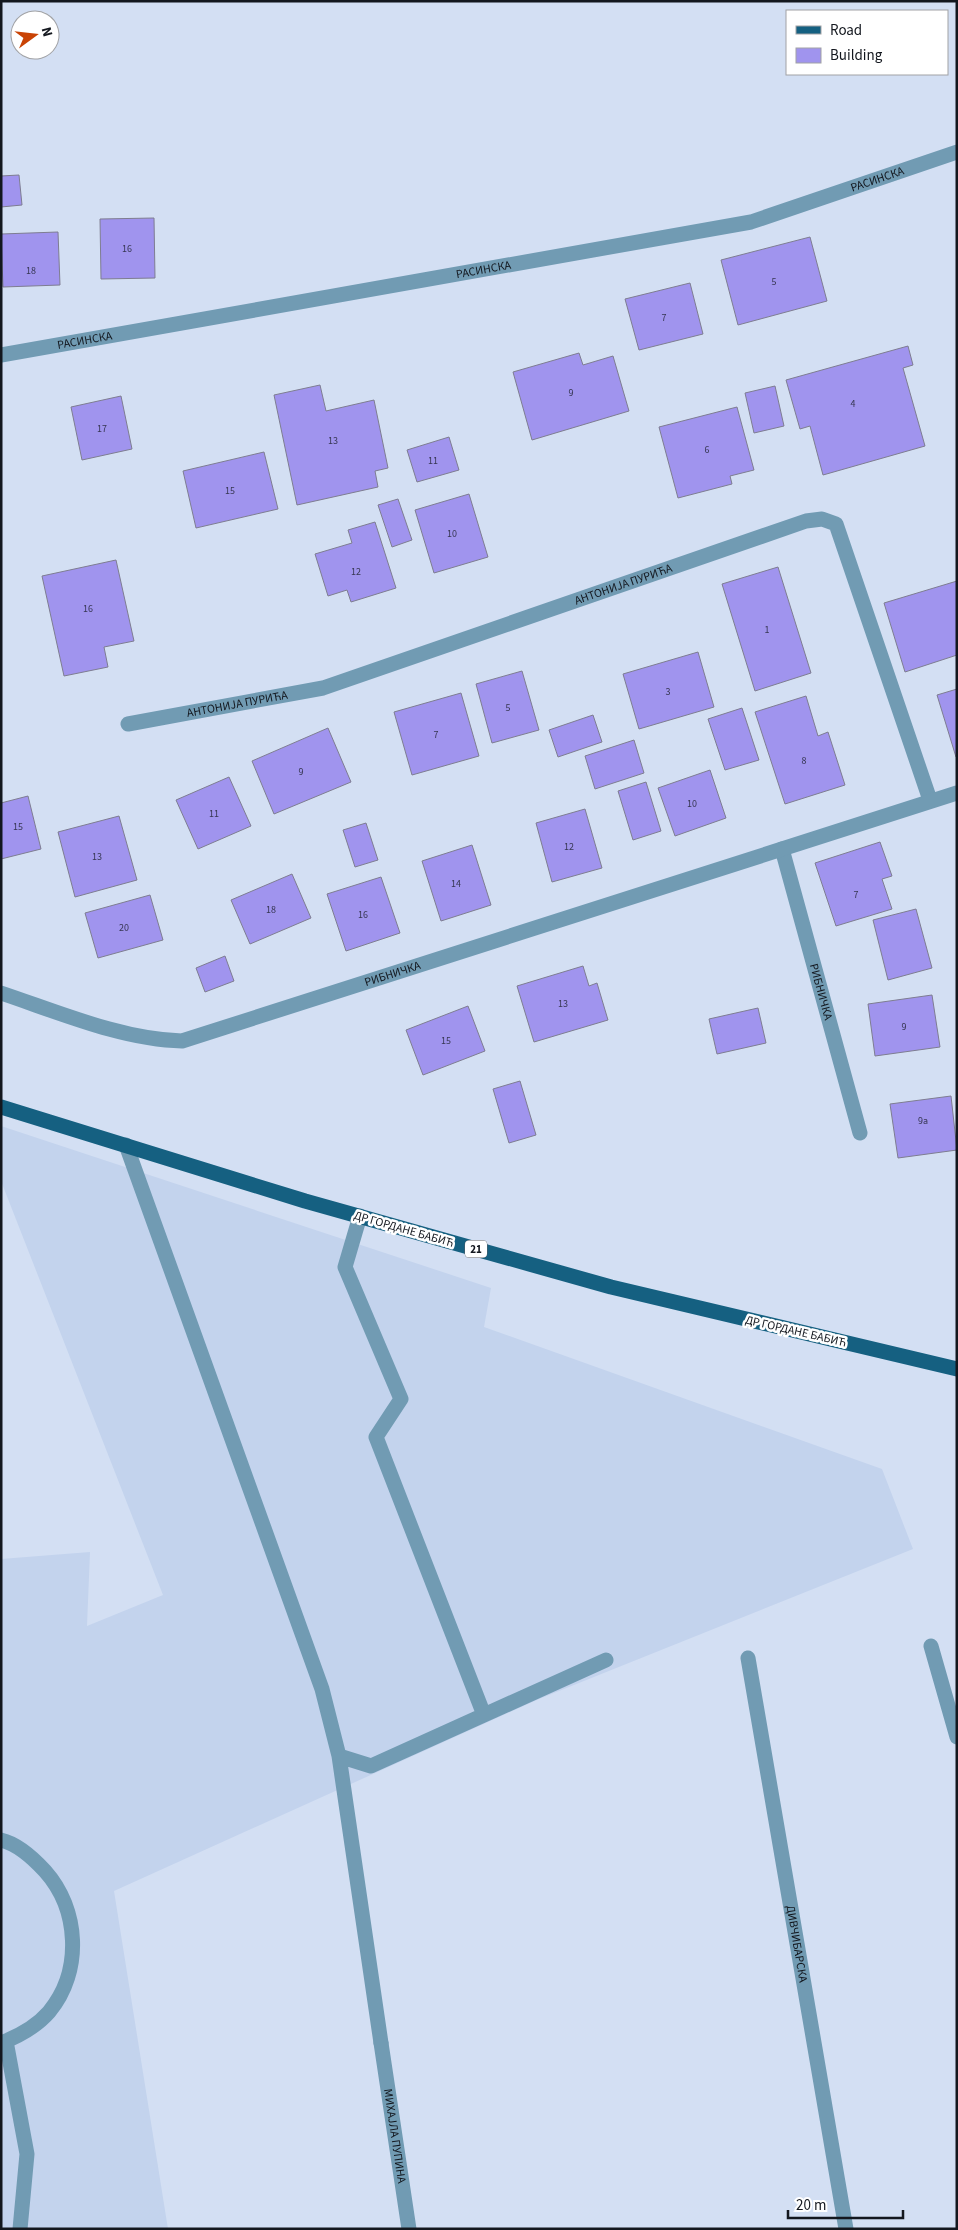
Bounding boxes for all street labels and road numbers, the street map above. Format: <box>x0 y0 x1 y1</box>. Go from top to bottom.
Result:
street label: РАСИНСКА <box>848 162 907 197</box>
street label: РАСИНСКА <box>455 257 513 283</box>
street label: РАСИНСКА <box>56 327 114 354</box>
street label: АНТОНИЈА ПУРИЋА <box>572 560 675 609</box>
street label: АНТОНИЈА ПУРИЋА <box>185 687 290 722</box>
street label: РИБНИЧКА <box>362 957 423 991</box>
street label: РИБНИЧКА <box>805 962 837 1023</box>
street label: ДР ГОРДАНЕ БАБИЋ <box>352 1207 456 1252</box>
road number: 21 <box>465 1240 487 1258</box>
street label: ДР ГОРДАНЕ БАБИЋ <box>744 1312 848 1351</box>
street label: ДИВЧИБАРСКА <box>782 1904 812 1984</box>
street label: МИХАЈЛА ПУПИНА <box>379 2088 410 2185</box>

